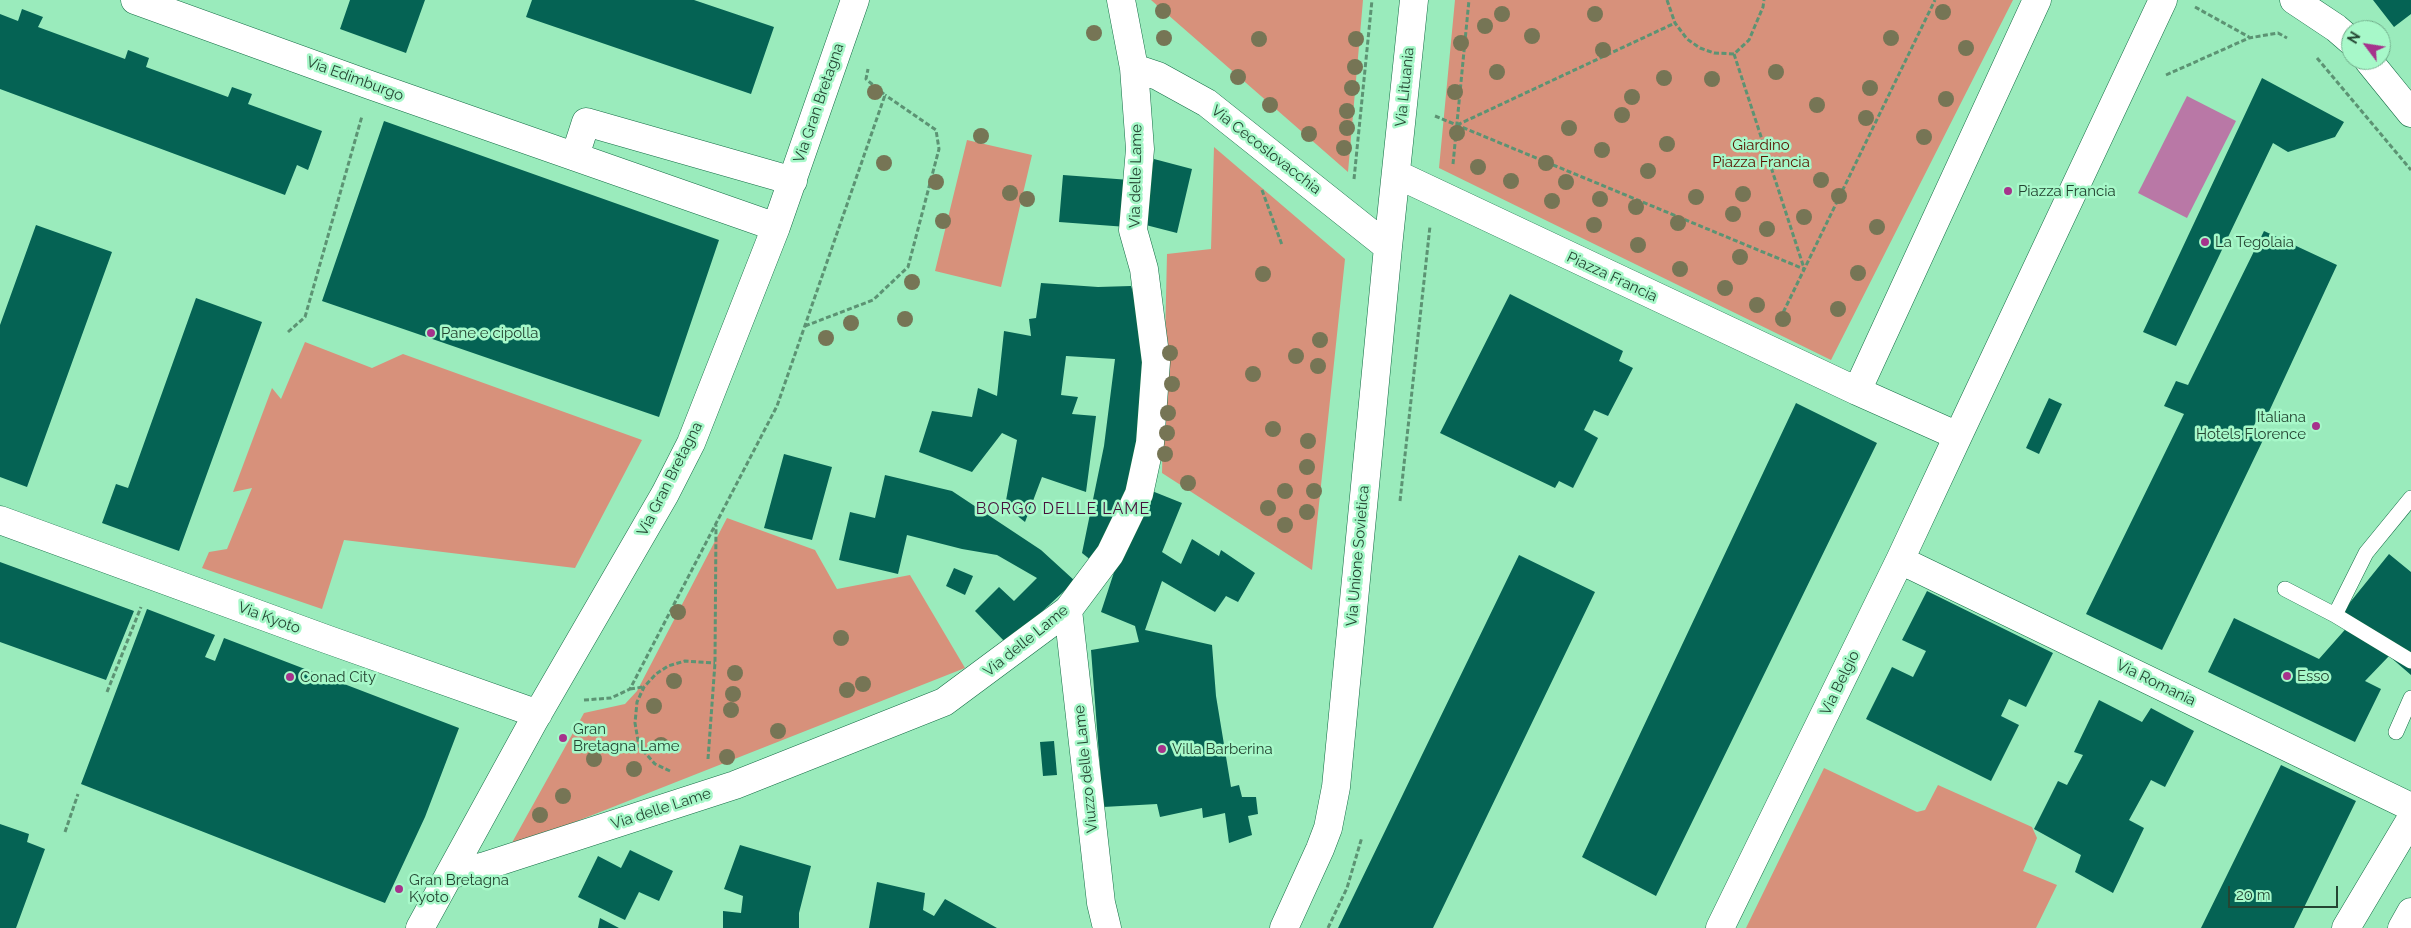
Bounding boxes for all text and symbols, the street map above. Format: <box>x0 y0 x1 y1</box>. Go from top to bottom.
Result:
north arrow <box>2341 20 2391 70</box>
text: N <box>2344 29 2364 46</box>
street label: Via Gran Bretagna <box>790 41 848 165</box>
street label: Via Lituania <box>1392 46 1418 128</box>
street label: Via Edimburgo <box>304 53 406 105</box>
street label: Via Cecoslovacchia <box>1208 102 1324 198</box>
street label: Via delle Lame <box>1126 124 1146 228</box>
park label: Giardino Piazza Francia <box>1712 136 1810 171</box>
place label: Piazza Francia <box>2018 182 2116 200</box>
marker: Piazza Francia <box>2002 185 2014 197</box>
place label: La Tegolaia <box>2215 233 2294 251</box>
marker: La Tegolaia <box>2199 236 2211 248</box>
street label: Piazza Francia <box>1564 248 1660 306</box>
place label: Pane e cipolla <box>441 324 538 342</box>
marker: Pane e cipolla <box>425 327 437 339</box>
place label: Italiana Hotels Florence <box>2196 408 2306 443</box>
street label: Via Gran Bretagna <box>634 419 706 539</box>
marker: Italiana Hotels Florence <box>2310 420 2322 432</box>
street label: Via Unione Sovietica <box>1343 485 1373 627</box>
district label: BORGO DELLE LAME <box>974 499 1152 519</box>
street label: Via Kyoto <box>235 598 303 638</box>
street label: Via delle Lame <box>980 601 1072 681</box>
street label: Via Belgio <box>1817 648 1863 718</box>
street label: Via Romania <box>2113 656 2199 710</box>
place label: Esso <box>2297 667 2330 685</box>
place label: Conad City <box>300 668 376 686</box>
marker: Esso <box>2281 670 2293 682</box>
marker: Conad City <box>284 671 296 683</box>
street label: Viuzzo delle Lame <box>1070 704 1102 834</box>
place label: Gran Bretagna Lame <box>573 720 679 755</box>
marker: Gran Bretagna Lame <box>557 732 569 744</box>
place label: Villa Barberina <box>1172 740 1273 758</box>
marker: Villa Barberina <box>1156 743 1168 755</box>
street label: Via delle Lame <box>609 784 713 834</box>
place label: Gran Bretagna Kyoto <box>409 871 509 906</box>
scale bar <box>2231 876 2341 908</box>
marker: Gran Bretagna Kyoto <box>393 883 405 895</box>
text: 20 m <box>2236 886 2271 904</box>

